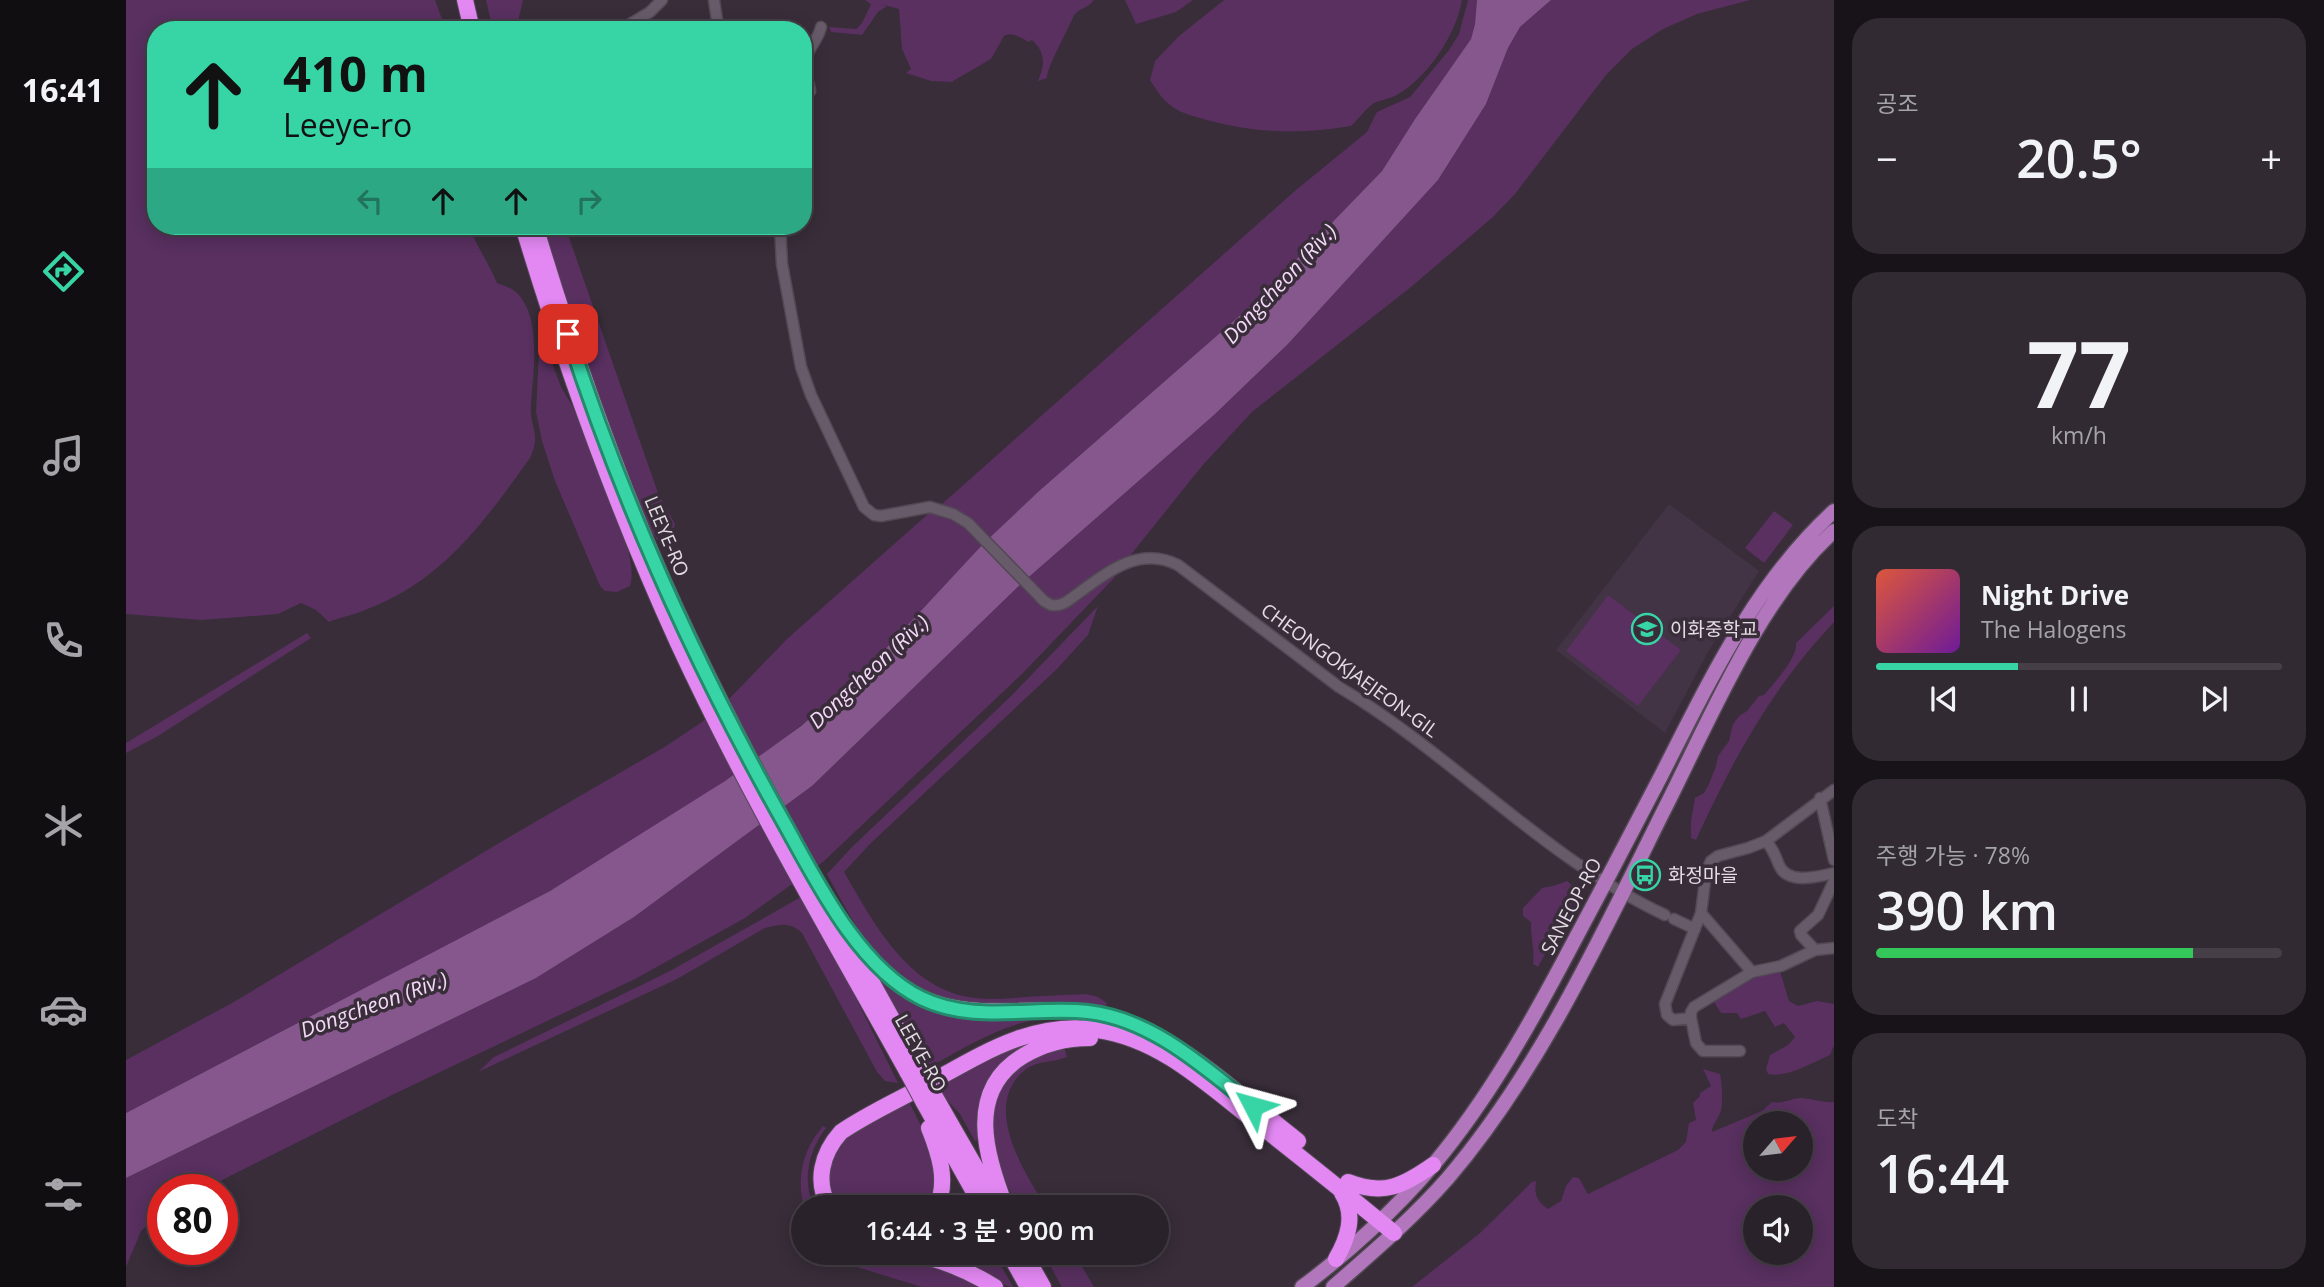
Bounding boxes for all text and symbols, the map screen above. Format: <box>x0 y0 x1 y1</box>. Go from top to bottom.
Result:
text: 410 m <box>283 40 428 106</box>
icon: ahead <box>168 49 259 140</box>
text: 16:41 <box>22 68 104 111</box>
text: 공조 <box>1876 87 1918 119</box>
text: Leeye-ro <box>283 103 412 146</box>
text: 20.5° <box>2016 122 2142 193</box>
text: − <box>1876 132 1898 184</box>
text: + <box>2260 132 2282 184</box>
icon: left <box>351 182 389 220</box>
icon: ahead <box>424 182 462 220</box>
icon: ahead <box>497 182 535 220</box>
icon: right <box>570 182 608 220</box>
water label: Dongcheon (Riv.) <box>1216 217 1342 349</box>
icon: directions <box>39 247 88 296</box>
pin <box>538 304 598 364</box>
text: 77 <box>2027 311 2131 435</box>
icon: arrive <box>549 315 587 353</box>
text: km/h <box>2051 419 2107 451</box>
icon: music <box>39 431 88 480</box>
street label: LEEYE-RO <box>638 492 696 580</box>
text: Night Drive <box>1981 577 2129 613</box>
street label: CHEONGOKJAEJEON-GIL <box>1256 597 1444 743</box>
water label: Dongcheon (Riv.) <box>802 608 934 734</box>
school or university icon: 이화중학교 <box>1630 612 1664 646</box>
text: The Halogens <box>1981 613 2127 645</box>
icon: phone <box>39 616 88 665</box>
place label: 이화중학교 <box>1670 616 1757 642</box>
icon: previous <box>1925 680 1963 718</box>
icon: pause <box>2060 680 2098 718</box>
icon: next <box>2195 680 2233 718</box>
icon: climate <box>39 801 88 850</box>
text: 주행 가능 · 78% <box>1876 839 2030 871</box>
street label: SANEOP-RO <box>1535 853 1607 959</box>
bus stop icon: 화정마을 <box>1628 858 1662 892</box>
place label: 화정마을 <box>1668 862 1738 888</box>
text: 390 km <box>1876 874 2058 945</box>
water label: Dongcheon (Riv.) <box>296 964 451 1044</box>
icon: car <box>39 985 88 1034</box>
street label: LEEYE-RO <box>889 1010 953 1096</box>
position arrow <box>1216 1069 1290 1143</box>
text: 도착 <box>1876 1102 1918 1134</box>
north arrow <box>1743 1111 1813 1181</box>
map controls <box>1743 1111 1813 1265</box>
text: 16:44 <box>1876 1137 2009 1208</box>
icon: filters <box>39 1170 88 1219</box>
speed limit sign: 80 <box>147 1174 238 1265</box>
button: sound <box>1743 1195 1813 1265</box>
text: 16:44 · 3 분 · 900 m <box>865 1212 1095 1248</box>

